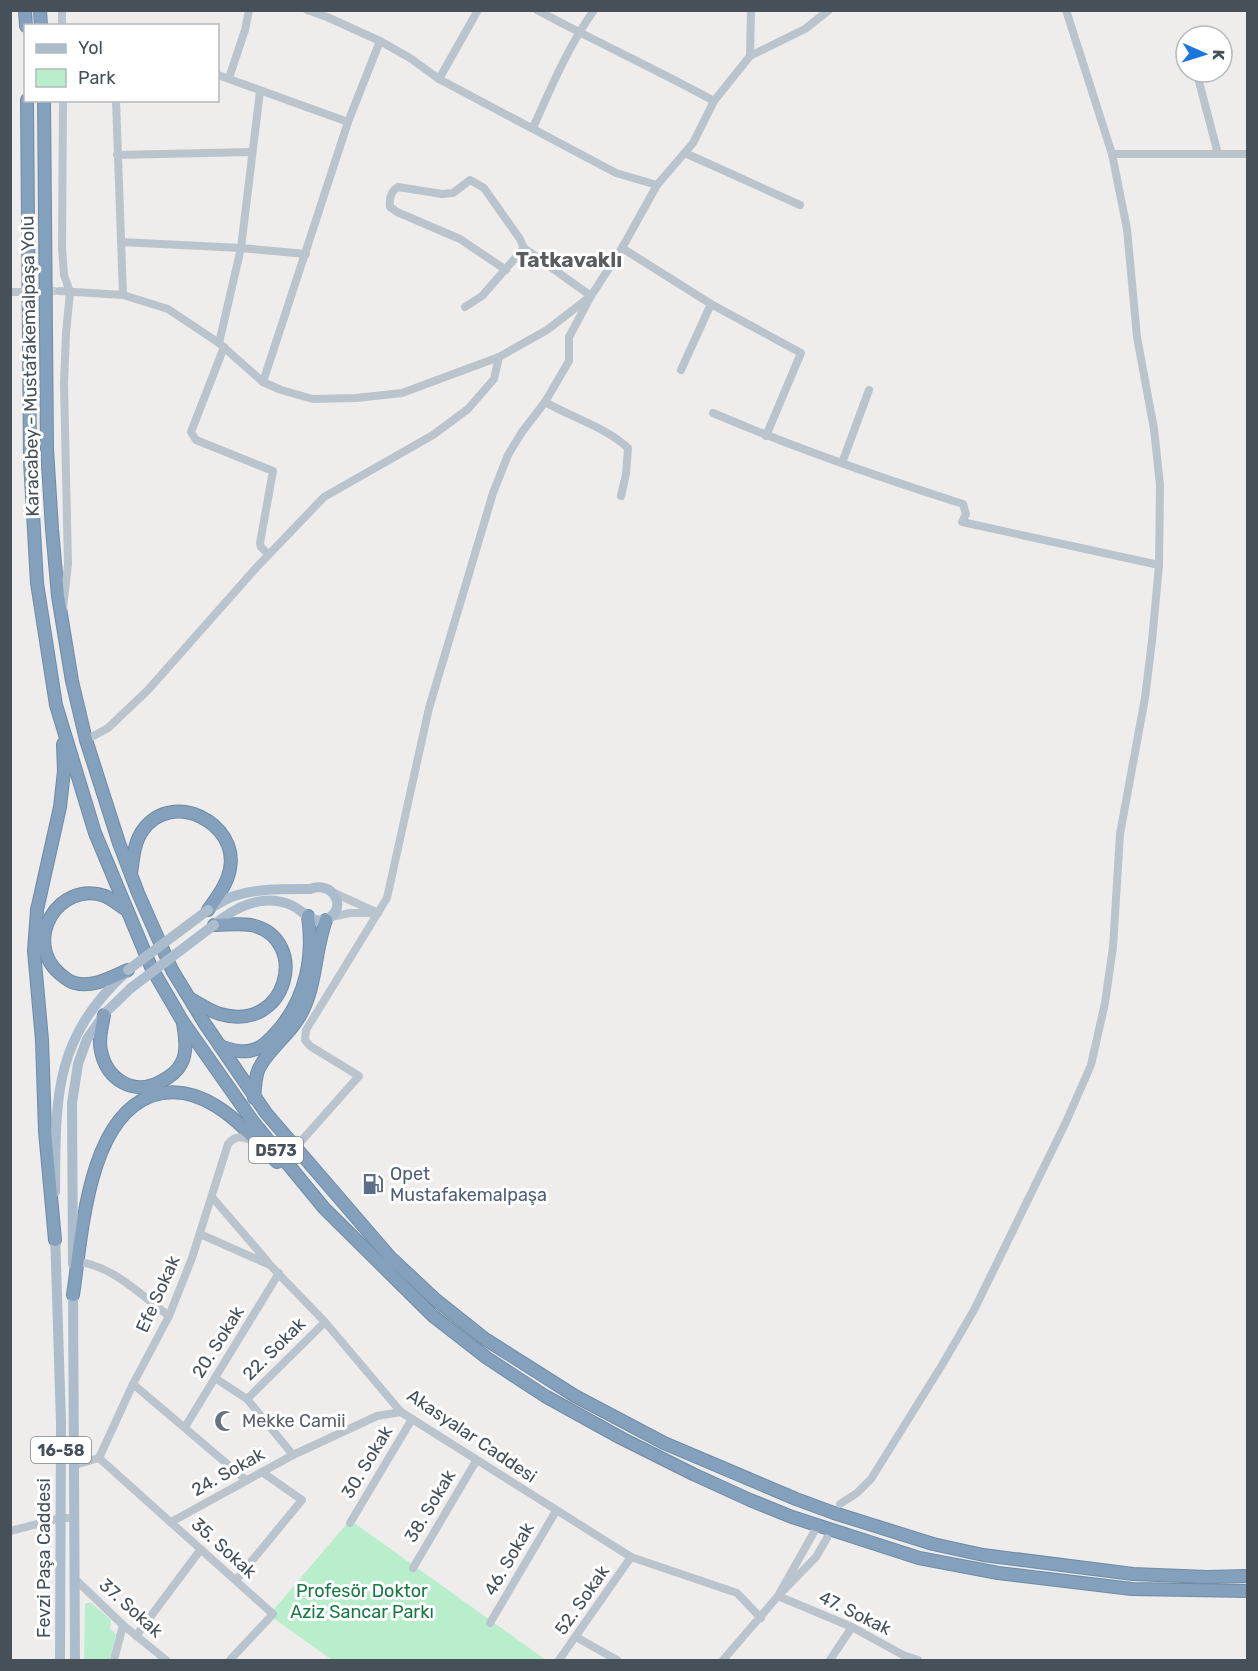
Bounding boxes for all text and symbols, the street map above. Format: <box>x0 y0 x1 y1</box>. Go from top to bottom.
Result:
legend <box>24 24 219 102</box>
north arrow <box>1174 24 1234 84</box>
text: Yol <box>78 37 103 59</box>
text: K <box>1209 49 1228 61</box>
text: Park <box>78 67 116 89</box>
street label: Karacabey - Mustafakemalpaşa Yolu <box>16 215 44 517</box>
district label: Tatkavaklı <box>516 247 622 272</box>
road number: D573 <box>249 1137 303 1163</box>
place label: Opet Mustafakemalpaşa <box>390 1163 547 1206</box>
fuel station icon: Opet Mustafakemalpaşa <box>361 1172 385 1196</box>
street label: Efe Sokak <box>131 1252 185 1336</box>
street label: 20. Sokak <box>187 1301 249 1382</box>
street label: 22. Sokak <box>238 1312 311 1385</box>
street label: Akasyalar Caddesi <box>403 1384 541 1488</box>
mosque icon: Mekke Camii <box>213 1409 237 1433</box>
place label: Mekke Camii <box>242 1410 346 1432</box>
street label: 30. Sokak <box>337 1421 398 1502</box>
road number: 16-58 <box>31 1437 91 1463</box>
street label: 24. Sokak <box>188 1443 269 1501</box>
street label: 38. Sokak <box>400 1465 461 1546</box>
street label: Fevzi Paşa Caddesi <box>33 1478 55 1638</box>
street label: 35. Sokak <box>187 1513 262 1583</box>
street label: 46. Sokak <box>479 1518 539 1600</box>
street label: 52. Sokak <box>550 1560 614 1639</box>
street label: 37. Sokak <box>95 1574 168 1643</box>
park label: Profesör Doktor Aziz Sancar Parkı <box>290 1580 434 1623</box>
street label: 47. Sokak <box>815 1586 895 1640</box>

